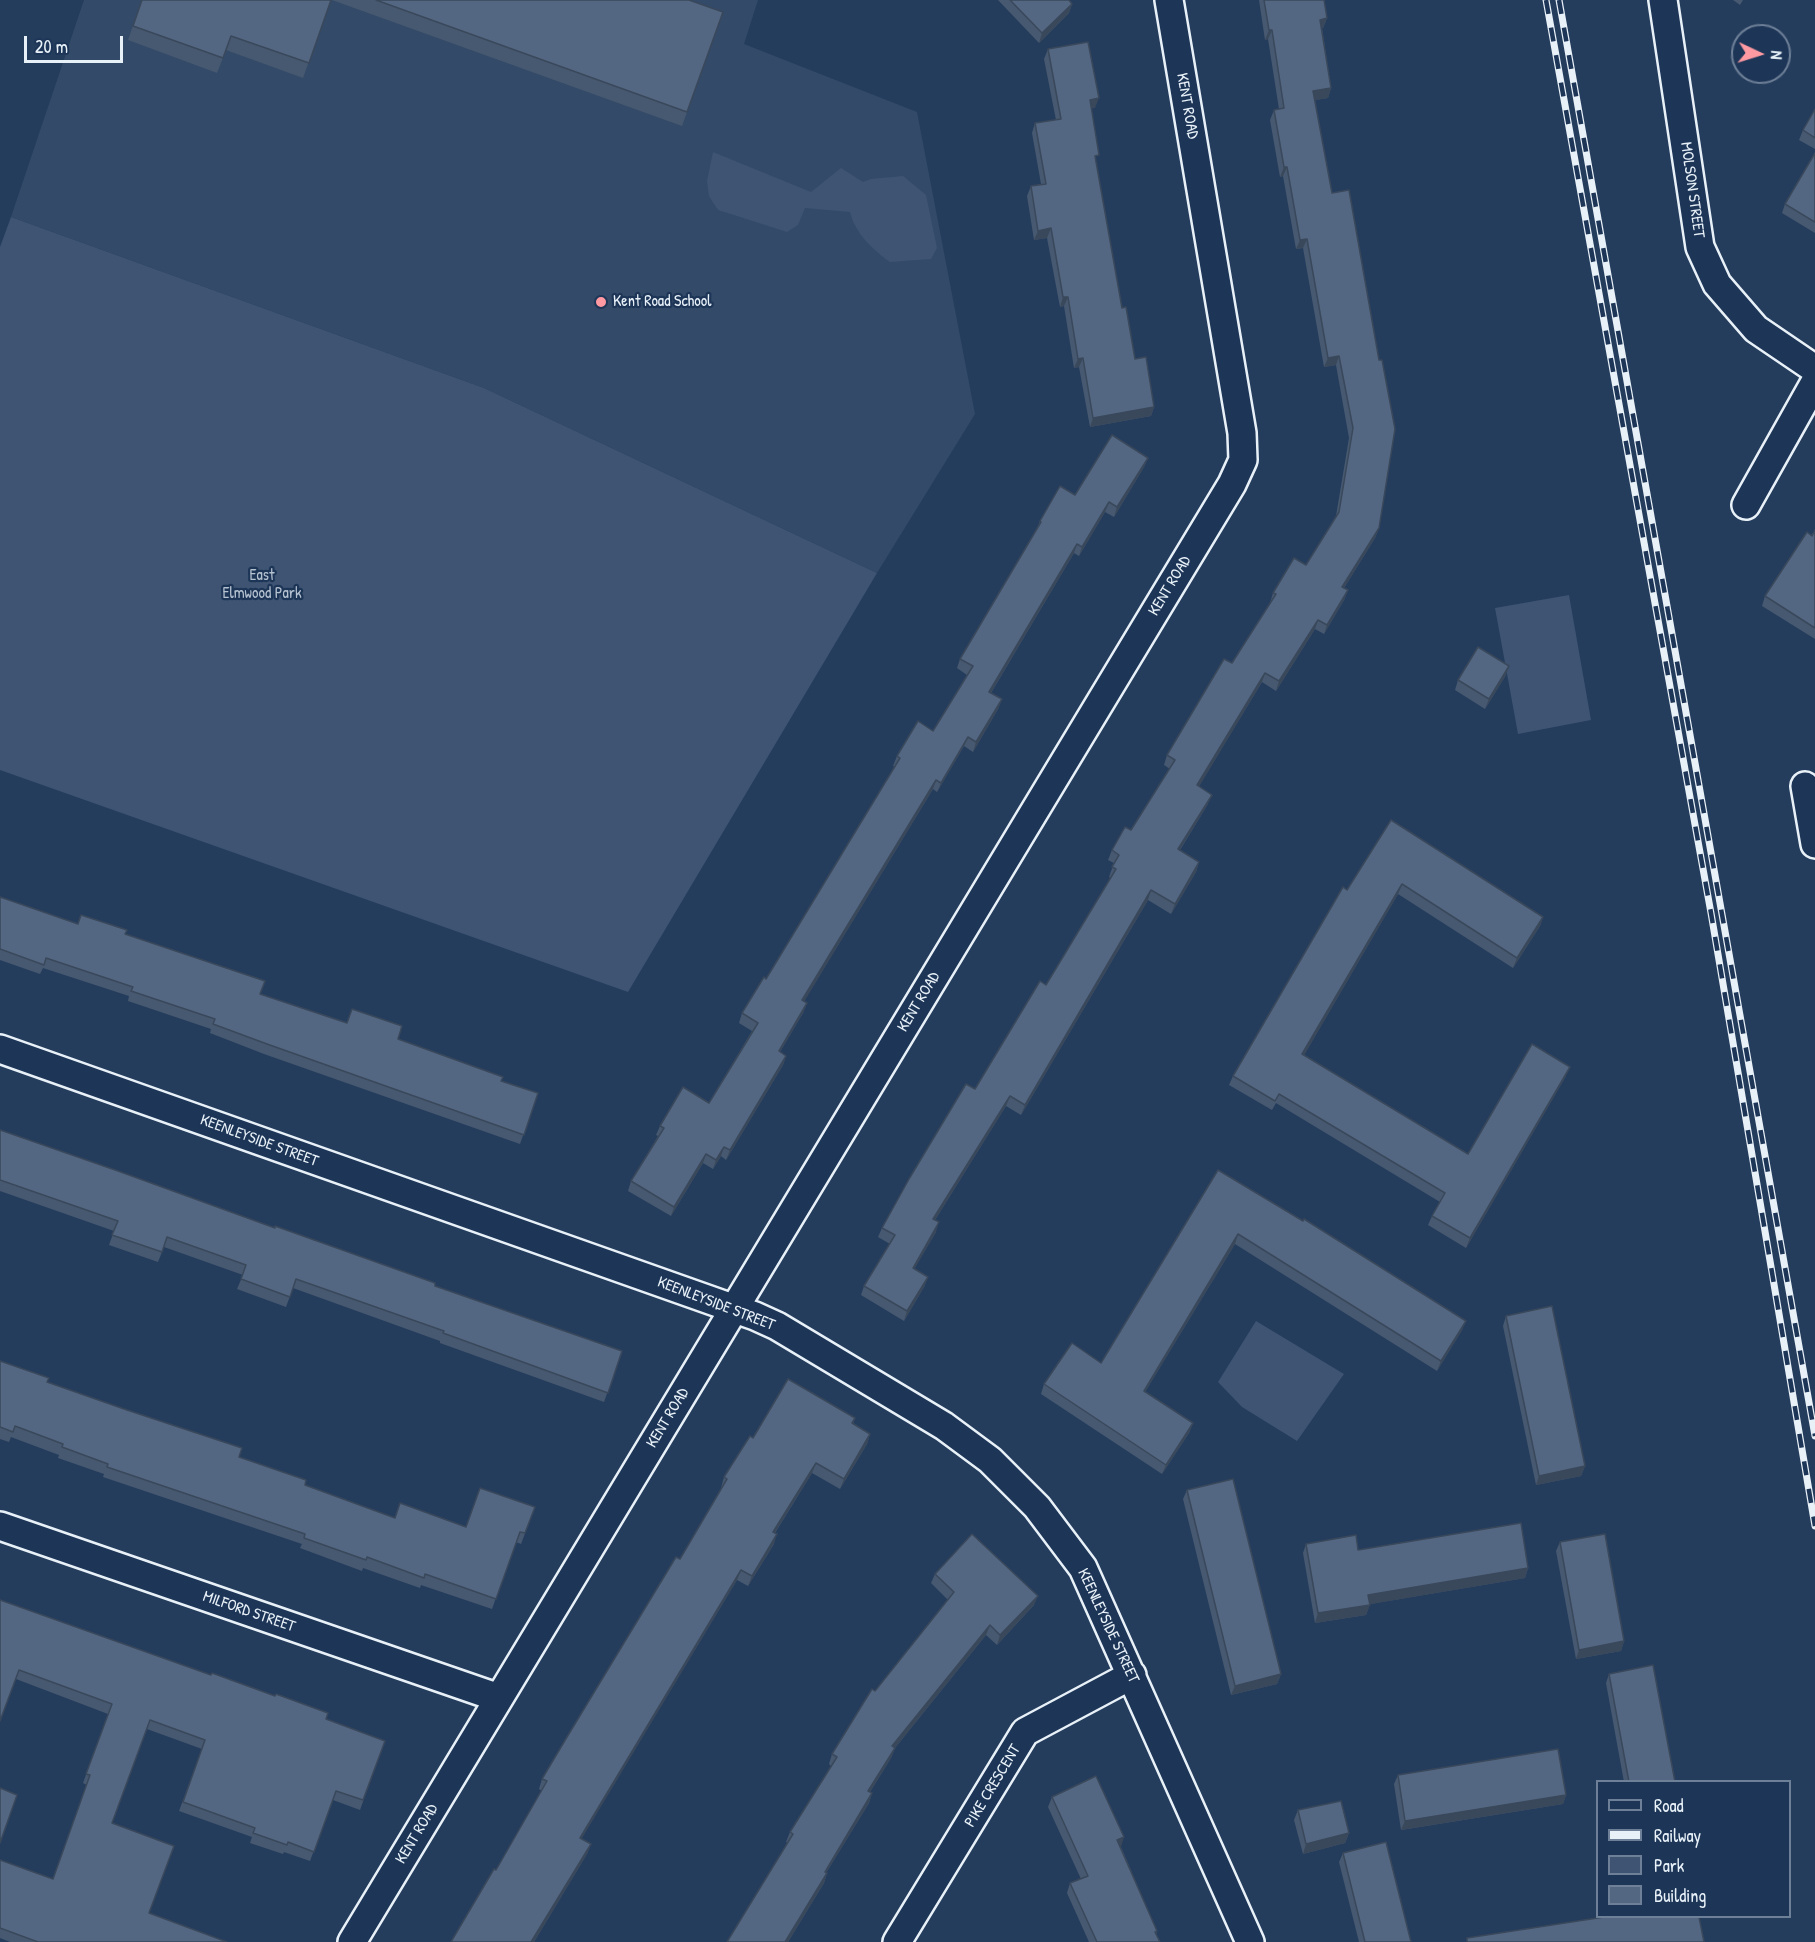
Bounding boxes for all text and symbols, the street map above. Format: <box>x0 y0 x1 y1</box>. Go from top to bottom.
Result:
scale bar <box>27 24 126 62</box>
north arrow <box>1731 24 1791 84</box>
text: 20 m <box>35 34 68 59</box>
text: N <box>1766 50 1788 60</box>
street label: KENT ROAD <box>1172 71 1202 141</box>
street label: MOLSON STREET <box>1676 141 1708 239</box>
place label: Kent Road School <box>613 292 711 312</box>
marker: Kent Road School <box>594 295 608 309</box>
street label: KENT ROAD <box>1145 552 1195 620</box>
park label: East Elmwood Park <box>222 566 302 604</box>
street label: KENT ROAD <box>894 968 944 1036</box>
street label: KEENLEYSIDE STREET <box>197 1111 321 1171</box>
street label: KEENLEYSIDE STREET <box>655 1273 777 1335</box>
street label: KENT ROAD <box>643 1384 693 1452</box>
street label: KEENLEYSIDE STREET <box>1073 1566 1143 1686</box>
street label: MILFORD STREET <box>200 1587 298 1637</box>
street label: PIKE CRESCENT <box>961 1741 1025 1831</box>
legend <box>1596 1780 1791 1918</box>
text: Road <box>1654 1793 1684 1818</box>
street label: KENT ROAD <box>392 1800 442 1868</box>
text: Railway <box>1654 1823 1701 1848</box>
text: Park <box>1654 1853 1684 1878</box>
text: Building <box>1654 1883 1706 1908</box>

